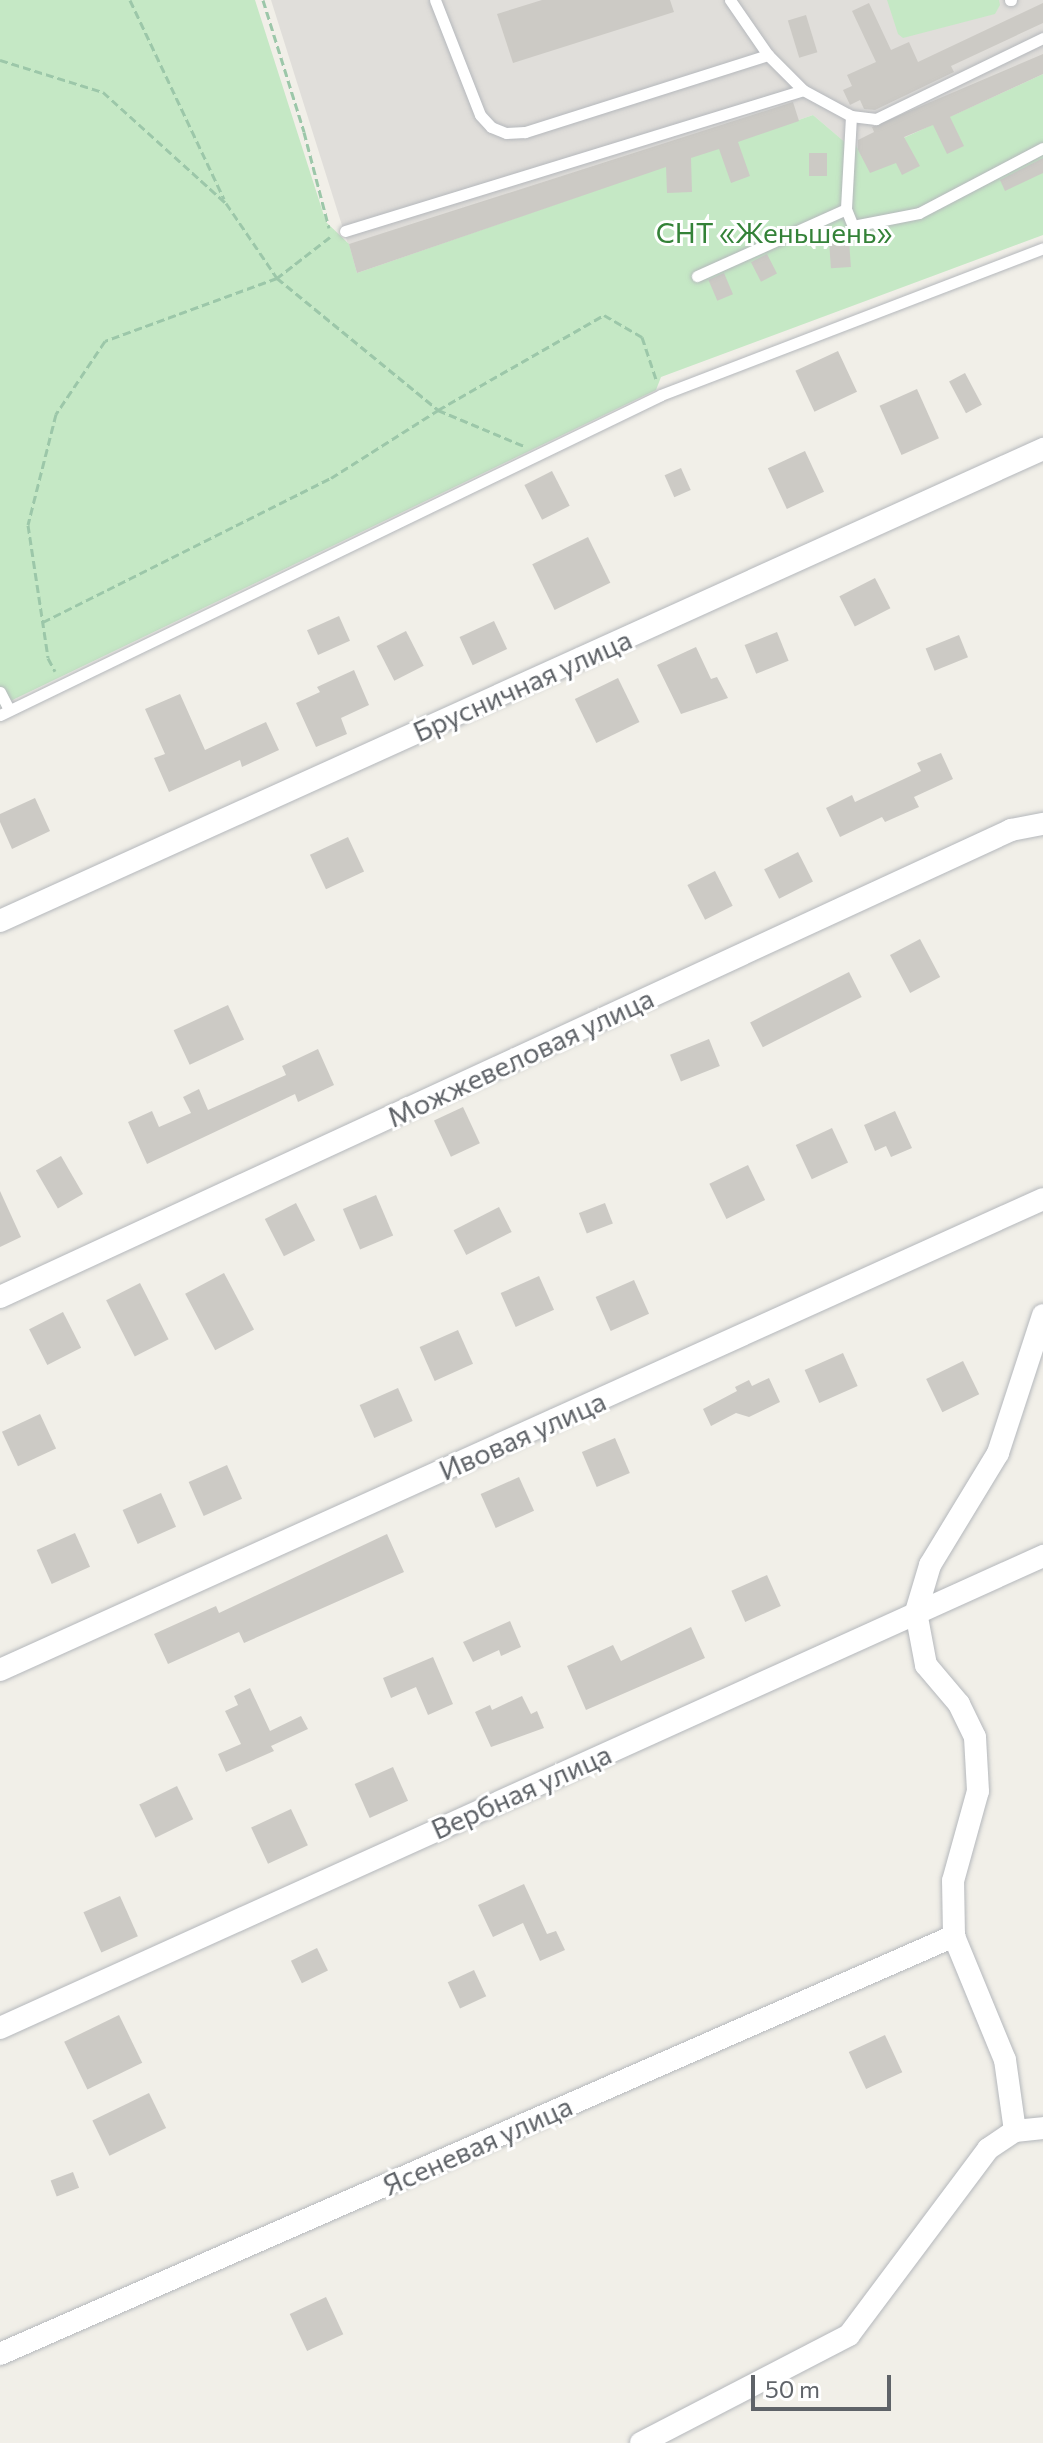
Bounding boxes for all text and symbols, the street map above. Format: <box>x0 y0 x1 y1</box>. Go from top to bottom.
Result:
park label: СНТ «Женьшень» <box>656 215 892 249</box>
street label: Брусничная улица <box>408 622 636 748</box>
street label: Можжевеловая улица <box>382 981 658 1133</box>
street label: Ивовая улица <box>434 1383 610 1487</box>
street label: Вербная улица <box>426 1736 616 1846</box>
street label: Ясеневая улица <box>377 2088 577 2202</box>
scale bar <box>755 2359 895 2409</box>
text: 50 m <box>765 2374 820 2403</box>

